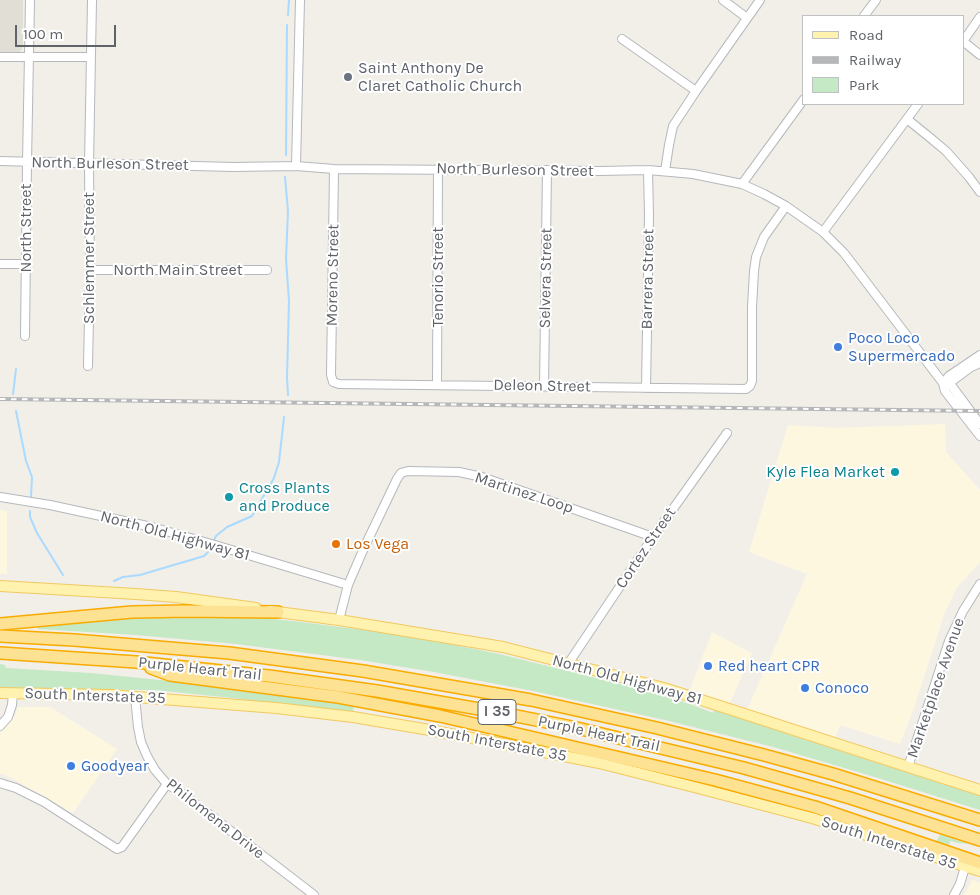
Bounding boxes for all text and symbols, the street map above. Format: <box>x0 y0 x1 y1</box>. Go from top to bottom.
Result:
scale bar <box>18 15 119 47</box>
legend <box>802 15 965 105</box>
text: 100 m <box>23 25 63 43</box>
text: Road <box>849 26 884 44</box>
text: Railway <box>849 51 901 69</box>
place label: Saint Anthony De Claret Catholic Church <box>358 58 522 96</box>
marker: Saint Anthony De Claret Catholic Church <box>342 71 354 83</box>
text: Park <box>849 76 879 94</box>
street label: North Burleson Street <box>31 153 189 175</box>
street label: North Burleson Street <box>436 159 594 181</box>
street label: North Street <box>16 184 36 272</box>
street label: Schlemmer Street <box>79 192 99 324</box>
street label: Moreno Street <box>323 224 343 326</box>
street label: Tenorio Street <box>428 227 448 327</box>
street label: Selvera Street <box>536 227 556 329</box>
street label: Barrera Street <box>638 228 658 330</box>
street label: North Main Street <box>113 260 243 280</box>
place label: Poco Loco Supermercado <box>848 328 955 366</box>
marker: Poco Loco Supermercado <box>832 341 844 353</box>
street label: Deleon Street <box>493 376 591 396</box>
place label: Kyle Flea Market <box>766 462 885 482</box>
marker: Kyle Flea Market <box>889 466 901 478</box>
street label: Martinez Loop <box>472 468 576 518</box>
place label: Cross Plants and Produce <box>239 478 330 516</box>
marker: Cross Plants and Produce <box>223 491 235 503</box>
street label: Cortez Street <box>612 504 680 592</box>
street label: North Old Highway 81 <box>98 507 252 565</box>
place label: Los Vega <box>346 534 409 554</box>
marker: Los Vega <box>330 538 342 550</box>
street label: Marketplace Avenue <box>903 615 969 761</box>
street label: North Old Highway 81 <box>550 651 704 709</box>
street label: Purple Heart Trail <box>137 653 263 685</box>
place label: Red heart CPR <box>718 656 820 676</box>
marker: Red heart CPR <box>702 660 714 672</box>
place label: Conoco <box>815 678 869 698</box>
marker: Conoco <box>799 682 811 694</box>
street label: South Interstate 35 <box>24 684 166 708</box>
road number: I 35 <box>478 700 516 724</box>
street label: Purple Heart Trail <box>536 712 662 756</box>
street label: South Interstate 35 <box>426 720 568 766</box>
place label: Goodyear <box>81 756 149 776</box>
marker: Goodyear <box>65 760 77 772</box>
street label: Philomena Drive <box>162 775 268 863</box>
street label: South Interstate 35 <box>819 812 959 874</box>

